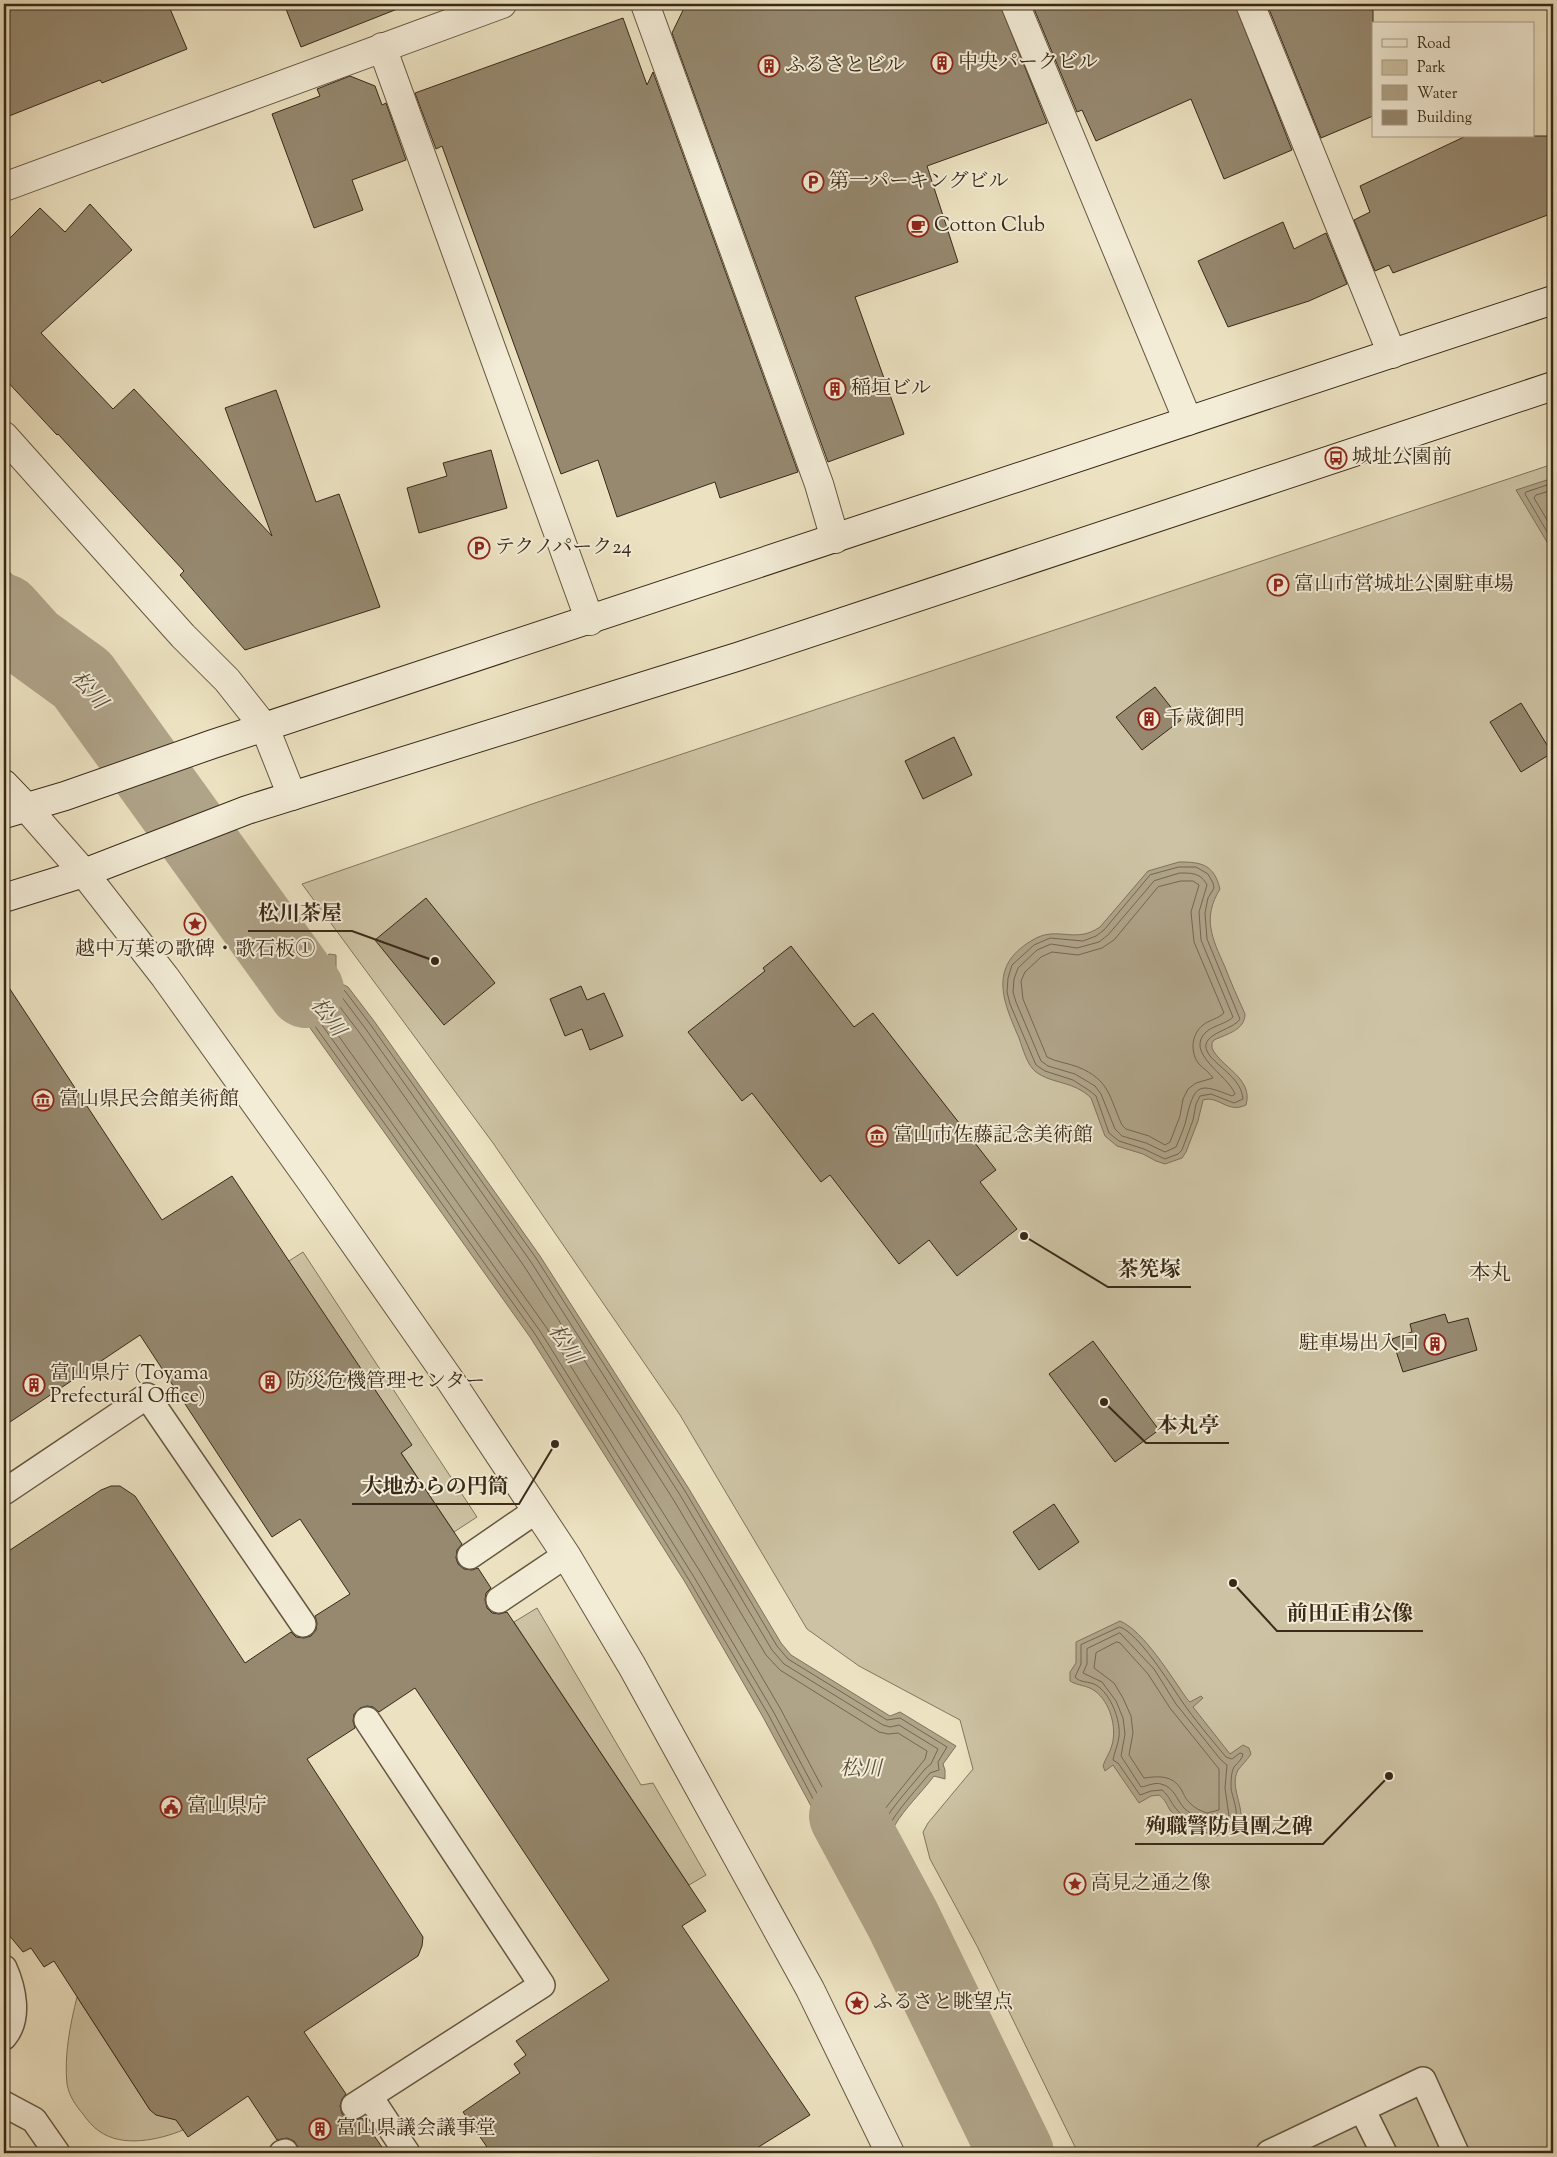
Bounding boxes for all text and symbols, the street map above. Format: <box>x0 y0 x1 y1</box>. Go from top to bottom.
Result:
legend <box>1372 22 1534 138</box>
text: Road <box>1417 34 1451 55</box>
place label: 中央パークビル <box>958 49 1098 78</box>
building icon: 中央パークビル <box>930 51 954 75</box>
place label: ふるさとビル <box>785 52 905 81</box>
building icon: ふるさとビル <box>757 54 781 78</box>
text: Park <box>1417 58 1446 79</box>
text: Water <box>1417 84 1458 105</box>
text: Building <box>1417 108 1472 129</box>
place label: 第一パーキングビル <box>829 168 1008 197</box>
parking icon: 第一パーキングビル <box>801 170 825 194</box>
place label: Cotton Club <box>934 212 1045 241</box>
cafe icon: Cotton Club <box>906 214 930 238</box>
place label: 稲垣ビル <box>851 375 931 404</box>
building icon: 稲垣ビル <box>823 377 847 401</box>
place label: 城址公園前 <box>1352 444 1452 473</box>
bus stop icon: 城址公園前 <box>1324 446 1348 470</box>
place label: テクノパーク24 <box>495 534 632 563</box>
parking icon: テクノパーク24 <box>467 536 491 560</box>
place label: 富山市営城址公園駐車場 <box>1294 571 1514 600</box>
parking icon: 富山市営城址公園駐車場 <box>1266 573 1290 597</box>
water label: 松川 <box>63 665 114 718</box>
place label: 千歳御門 <box>1165 705 1245 734</box>
building icon: 千歳御門 <box>1137 707 1161 731</box>
callout: 松川茶屋 <box>248 895 352 931</box>
text: 松川茶屋 <box>258 900 342 930</box>
place icon: 越中万葉の歌碑・歌石板① <box>183 912 207 936</box>
place label: 越中万葉の歌碑・歌石板① <box>75 936 315 965</box>
water label: 松川 <box>302 992 353 1045</box>
place label: 富山県民会館美術館 <box>59 1086 239 1115</box>
museum icon: 富山県民会館美術館 <box>31 1088 55 1112</box>
place label: 富山市佐藤記念美術館 <box>893 1122 1093 1151</box>
museum icon: 富山市佐藤記念美術館 <box>865 1124 889 1148</box>
callout: 茶筅塚 <box>1108 1251 1191 1287</box>
text: 茶筅塚 <box>1118 1256 1181 1286</box>
district label: 本丸 <box>1469 1259 1511 1289</box>
water label: 松川 <box>540 1319 589 1372</box>
place label: 駐車場出入口 <box>1299 1330 1419 1359</box>
building icon: 駐車場出入口 <box>1423 1332 1447 1356</box>
place label: 富山県庁 (Toyama Prefectural Office) <box>50 1360 208 1412</box>
place label: 防災危機管理センター <box>286 1368 485 1397</box>
building icon: 防災危機管理センター <box>258 1370 282 1394</box>
building icon: 富山県庁 (Toyama Prefectural Office) <box>22 1373 46 1397</box>
callout: 本丸亭 <box>1146 1407 1229 1443</box>
text: 本丸亭 <box>1157 1412 1220 1442</box>
callout: 大地からの円筒 <box>352 1468 519 1504</box>
text: 大地からの円筒 <box>362 1473 509 1503</box>
callout: 前田正甫公像 <box>1277 1595 1423 1631</box>
text: 前田正甫公像 <box>1287 1600 1413 1630</box>
water label: 松川 <box>840 1755 884 1785</box>
place label: 富山県庁 <box>187 1793 267 1822</box>
public building icon: 富山県庁 <box>159 1795 183 1819</box>
callout: 殉職警防員團之碑 <box>1135 1808 1323 1844</box>
text: 殉職警防員團之碑 <box>1145 1813 1313 1843</box>
place label: 高見之通之像 <box>1091 1870 1211 1899</box>
place icon: 高見之通之像 <box>1063 1872 1087 1896</box>
place label: ふるさと眺望点 <box>873 1989 1013 2018</box>
place icon: ふるさと眺望点 <box>845 1991 869 2015</box>
place label: 富山県議会議事堂 <box>336 2115 496 2144</box>
building icon: 富山県議会議事堂 <box>308 2117 332 2141</box>

